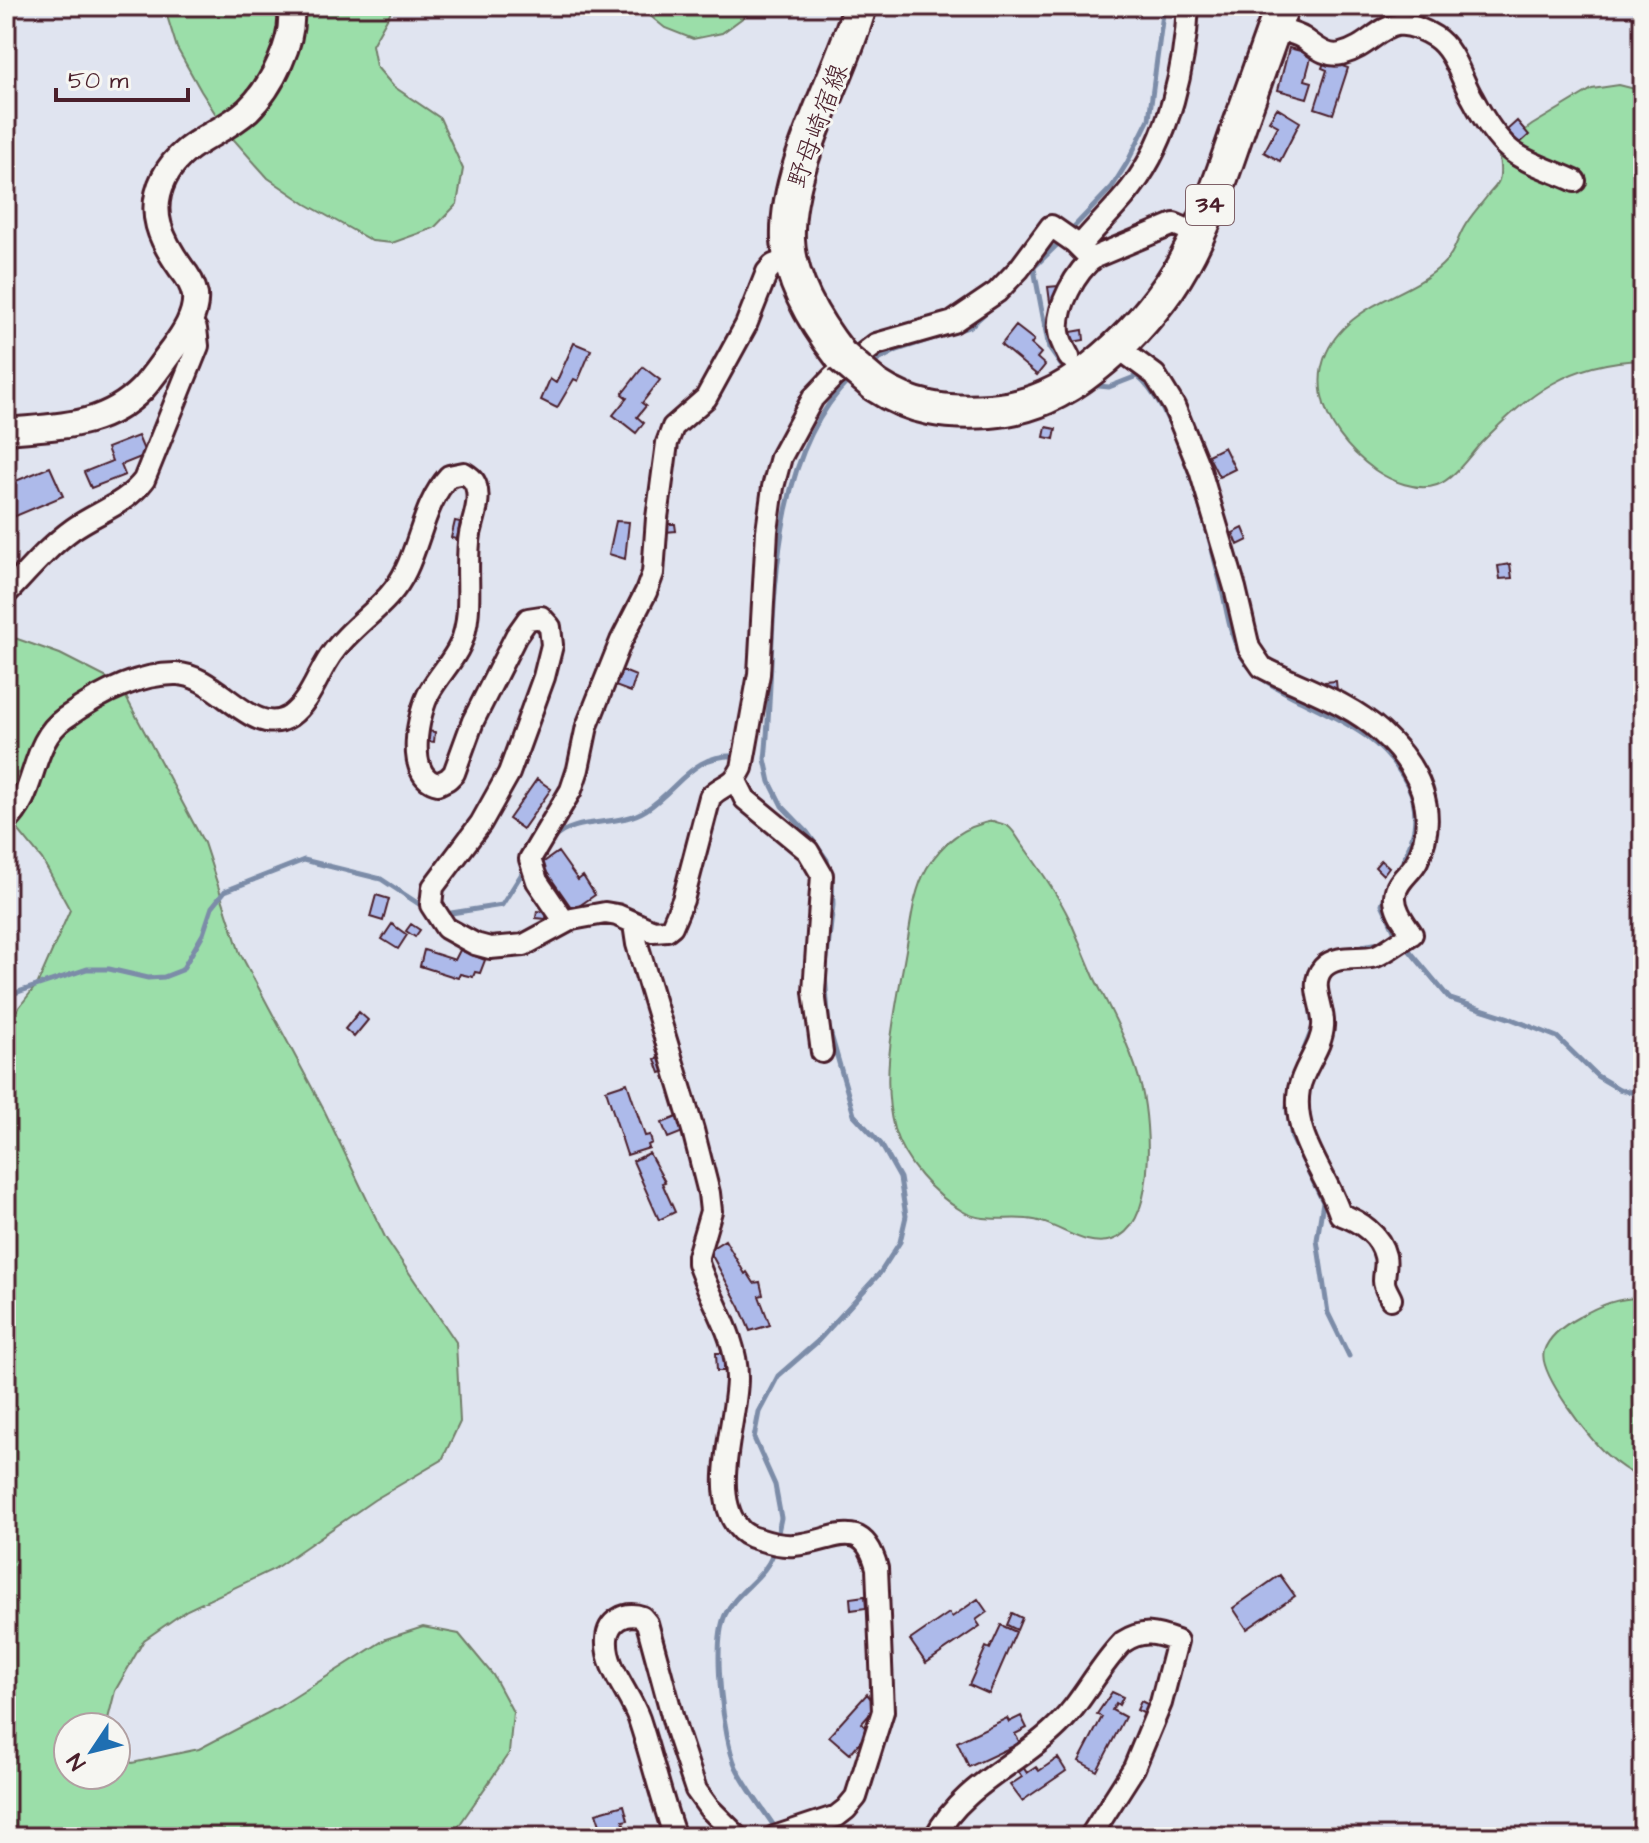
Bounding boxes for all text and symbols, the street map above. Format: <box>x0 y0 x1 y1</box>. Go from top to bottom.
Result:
scale bar <box>56 52 188 102</box>
street label: 野母崎宿線 <box>779 59 857 193</box>
text: 50 m <box>68 64 129 98</box>
road number: 34 <box>1186 185 1234 225</box>
north arrow <box>52 1711 132 1791</box>
text: N <box>60 1747 93 1776</box>

